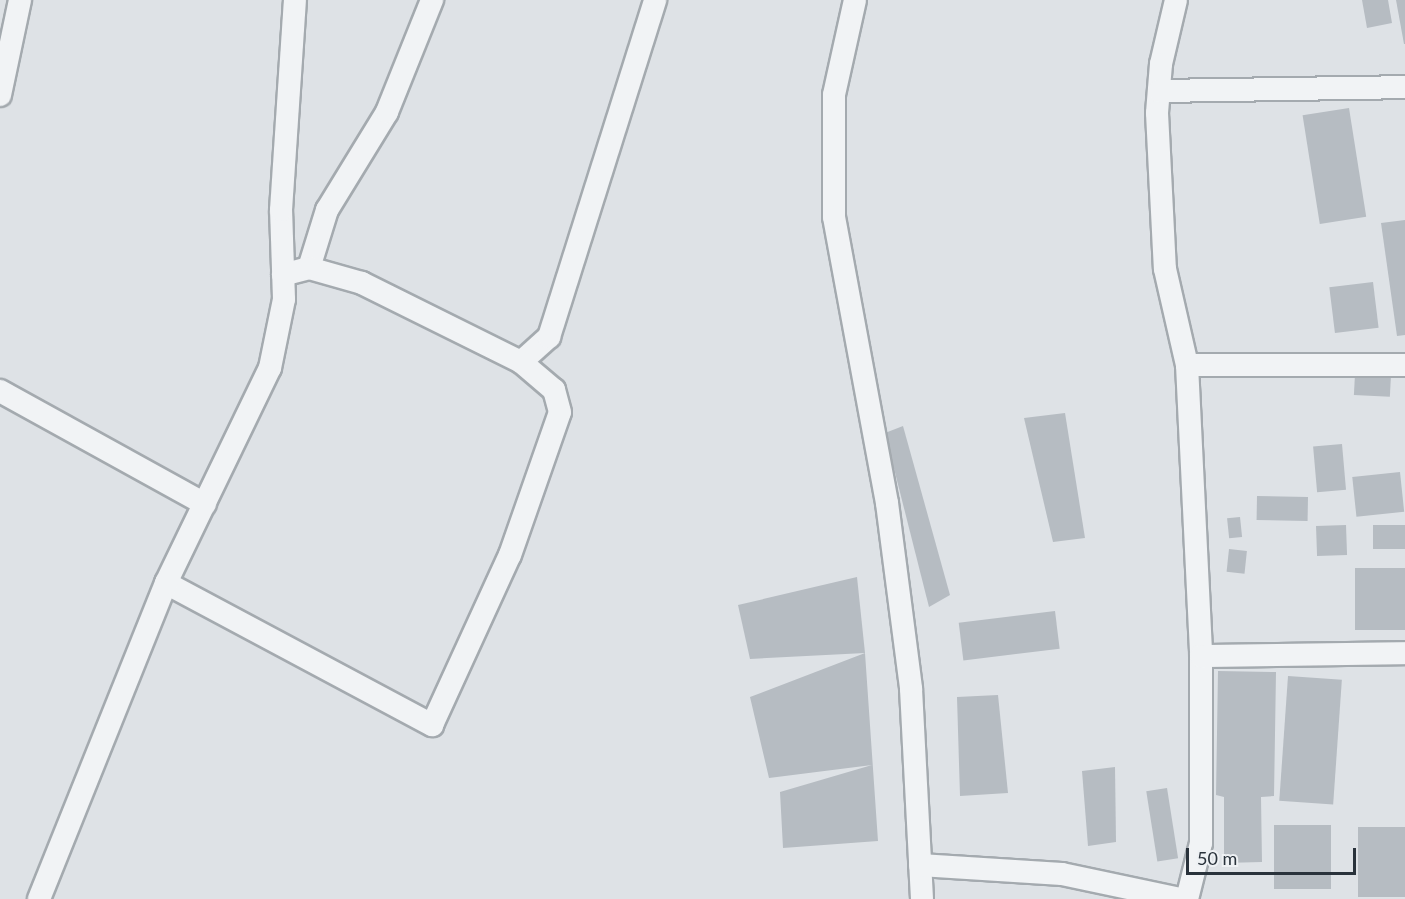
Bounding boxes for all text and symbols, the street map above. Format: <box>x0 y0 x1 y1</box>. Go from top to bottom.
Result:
scale bar <box>1189 836 1358 874</box>
text: 50 m <box>1197 847 1237 869</box>

